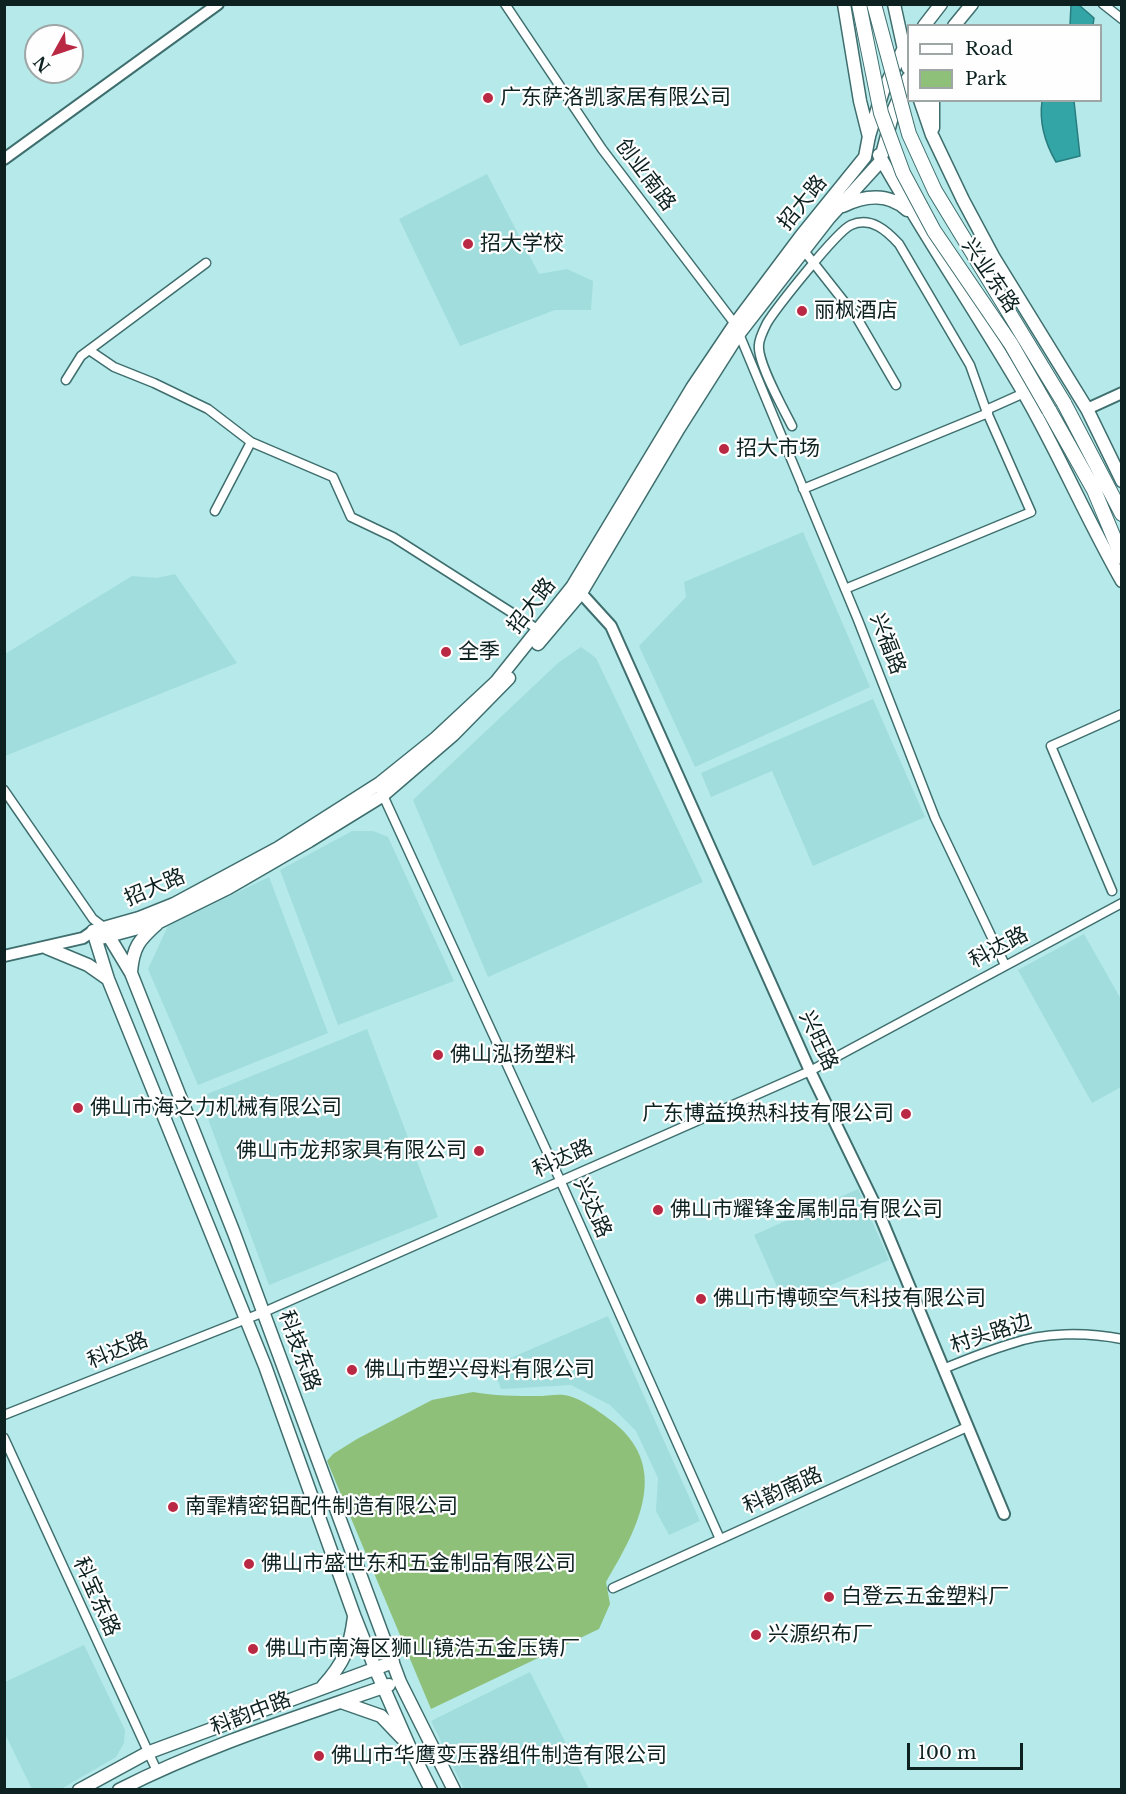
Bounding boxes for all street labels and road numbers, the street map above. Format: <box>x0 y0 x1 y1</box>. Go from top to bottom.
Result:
street label: 创业南路 <box>610 134 680 216</box>
street label: 招大路 <box>773 171 833 235</box>
street label: 兴业东路 <box>956 234 1024 318</box>
street label: 招大路 <box>503 573 561 639</box>
street label: 兴福路 <box>864 610 910 678</box>
street label: 招大路 <box>121 864 189 912</box>
street label: 科达路 <box>965 922 1033 974</box>
street label: 兴旺路 <box>793 1007 843 1075</box>
street label: 科达路 <box>529 1135 597 1183</box>
street label: 兴达路 <box>568 1174 616 1242</box>
street label: 科技东路 <box>273 1307 325 1395</box>
street label: 村头路边 <box>947 1309 1035 1359</box>
street label: 科达路 <box>84 1328 152 1374</box>
street label: 科韵南路 <box>740 1462 826 1520</box>
street label: 科宝东路 <box>67 1554 125 1640</box>
street label: 科韵中路 <box>207 1687 295 1741</box>

